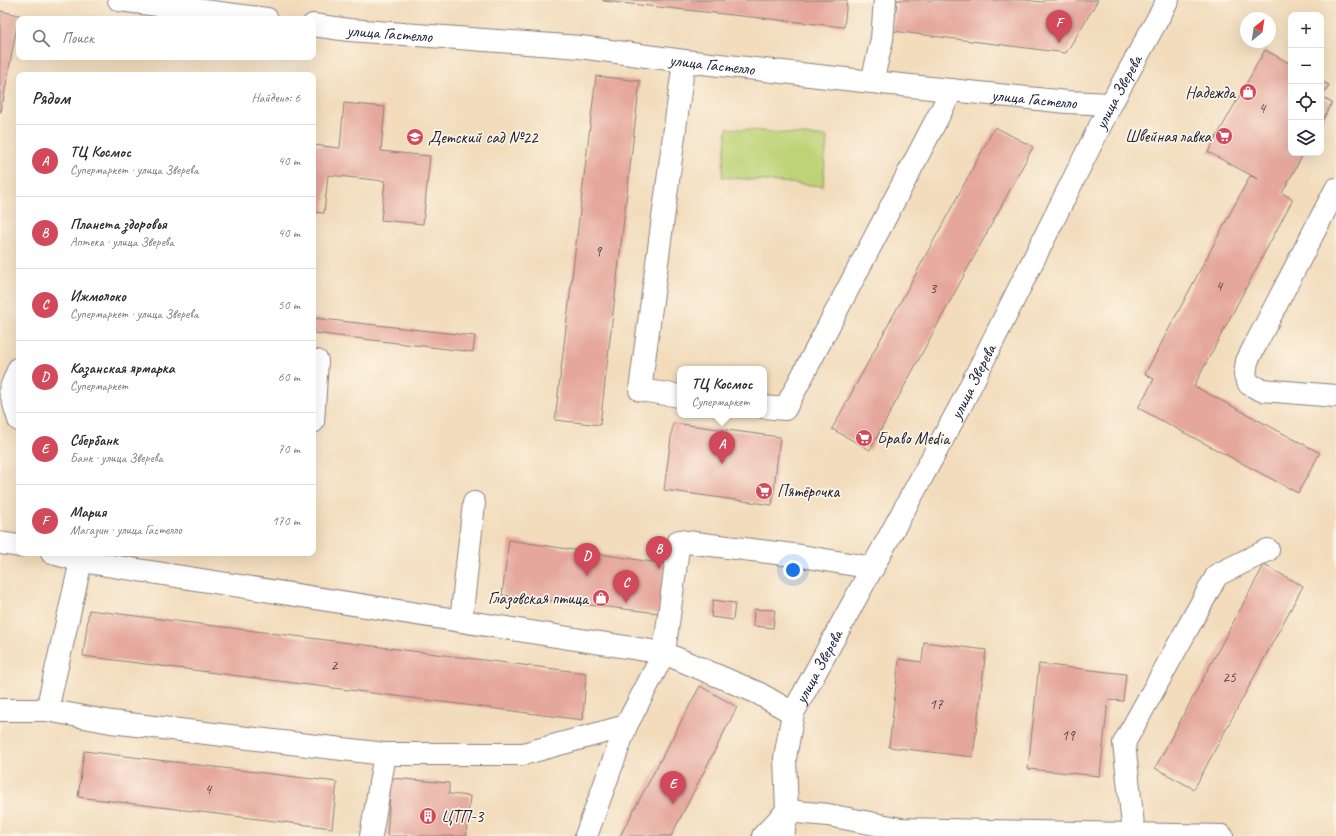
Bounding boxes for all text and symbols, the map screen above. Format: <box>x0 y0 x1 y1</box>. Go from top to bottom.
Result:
pin: F <box>1046 10 1072 43</box>
north arrow <box>1240 12 1276 48</box>
map controls <box>1288 12 1324 156</box>
button: + <box>1288 12 1324 48</box>
search box <box>16 16 316 60</box>
street label: улица Гастелло <box>345 20 434 47</box>
icon: search <box>30 27 52 49</box>
text: Поиск <box>62 29 94 48</box>
button: − <box>1288 48 1324 84</box>
street label: улица Гастелло <box>667 49 756 80</box>
street label: улица Зверева <box>1090 50 1148 134</box>
place label: Надежда <box>1185 82 1237 103</box>
shop icon: Надежда <box>1238 82 1258 102</box>
street label: улица Гастелло <box>989 84 1078 113</box>
button: locate <box>1288 84 1324 120</box>
text: Рядом <box>32 88 70 109</box>
text: Найдено: 6 <box>252 90 300 106</box>
house number: 4 <box>1259 99 1267 118</box>
button: layers <box>1288 120 1324 156</box>
place label: Швейная лавка <box>1125 126 1213 147</box>
supermarket icon: Швейная лавка <box>1214 126 1234 146</box>
school or university icon: Детский сад №22 <box>405 127 425 147</box>
place label: Детский сад №22 <box>428 127 539 148</box>
text: ТЦ Космос <box>70 143 131 162</box>
text: A <box>42 153 48 169</box>
text: 40 m <box>278 153 300 169</box>
text: Супермаркет · улица Зверева <box>70 162 198 178</box>
text: Планета здоровья <box>70 215 167 234</box>
text: B <box>42 225 48 241</box>
text: 40 m <box>278 225 300 241</box>
text: Аптека · улица Зверева <box>70 234 174 250</box>
house number: 9 <box>595 242 603 261</box>
house number: 4 <box>1216 277 1224 296</box>
house number: 3 <box>930 279 938 298</box>
text: Ижмолоко <box>70 287 126 306</box>
text: C <box>42 297 48 313</box>
text: 50 m <box>278 297 300 313</box>
text: Супермаркет · улица Зверева <box>70 306 198 322</box>
street label: улица Зверева <box>945 339 1001 424</box>
text: Казанская ярмарка <box>70 359 174 378</box>
popup <box>677 366 767 418</box>
text: D <box>41 369 49 385</box>
text: 60 m <box>278 369 300 385</box>
text: ТЦ Космос <box>691 375 753 394</box>
text: Супермаркет <box>70 378 128 394</box>
text: Супермаркет <box>691 394 750 410</box>
supermarket icon: Браво Media <box>854 428 874 448</box>
place label: Браво Media <box>877 428 951 449</box>
text: Сбербанк <box>70 431 118 450</box>
pin: A <box>709 431 735 464</box>
text: E <box>42 441 48 457</box>
text: 70 m <box>278 441 300 457</box>
text: Банк · улица Зверева <box>70 450 163 466</box>
supermarket icon: Пятёрочка <box>754 481 774 501</box>
place label: Пятёрочка <box>777 481 840 502</box>
text: Мария <box>70 503 106 522</box>
text: F <box>42 513 48 529</box>
text: 170 m <box>272 513 300 529</box>
text: Магазин · улица Гастелло <box>70 522 182 538</box>
pin: B <box>646 536 672 569</box>
pin: D <box>574 543 600 576</box>
your location <box>783 560 803 580</box>
pin: C <box>613 570 639 603</box>
place label: Глазовская птица <box>488 588 590 610</box>
shop icon: Глазовская птица <box>591 588 611 608</box>
street label: улица Зверева <box>790 625 848 708</box>
house number: 2 <box>331 656 339 675</box>
house number: 25 <box>1222 668 1237 687</box>
house number: 17 <box>929 695 944 714</box>
house number: 19 <box>1061 726 1076 745</box>
pin: E <box>660 771 686 804</box>
house number: 4 <box>205 780 213 799</box>
building icon: ЦТП-3 <box>418 806 438 826</box>
place label: ЦТП-3 <box>441 806 485 827</box>

